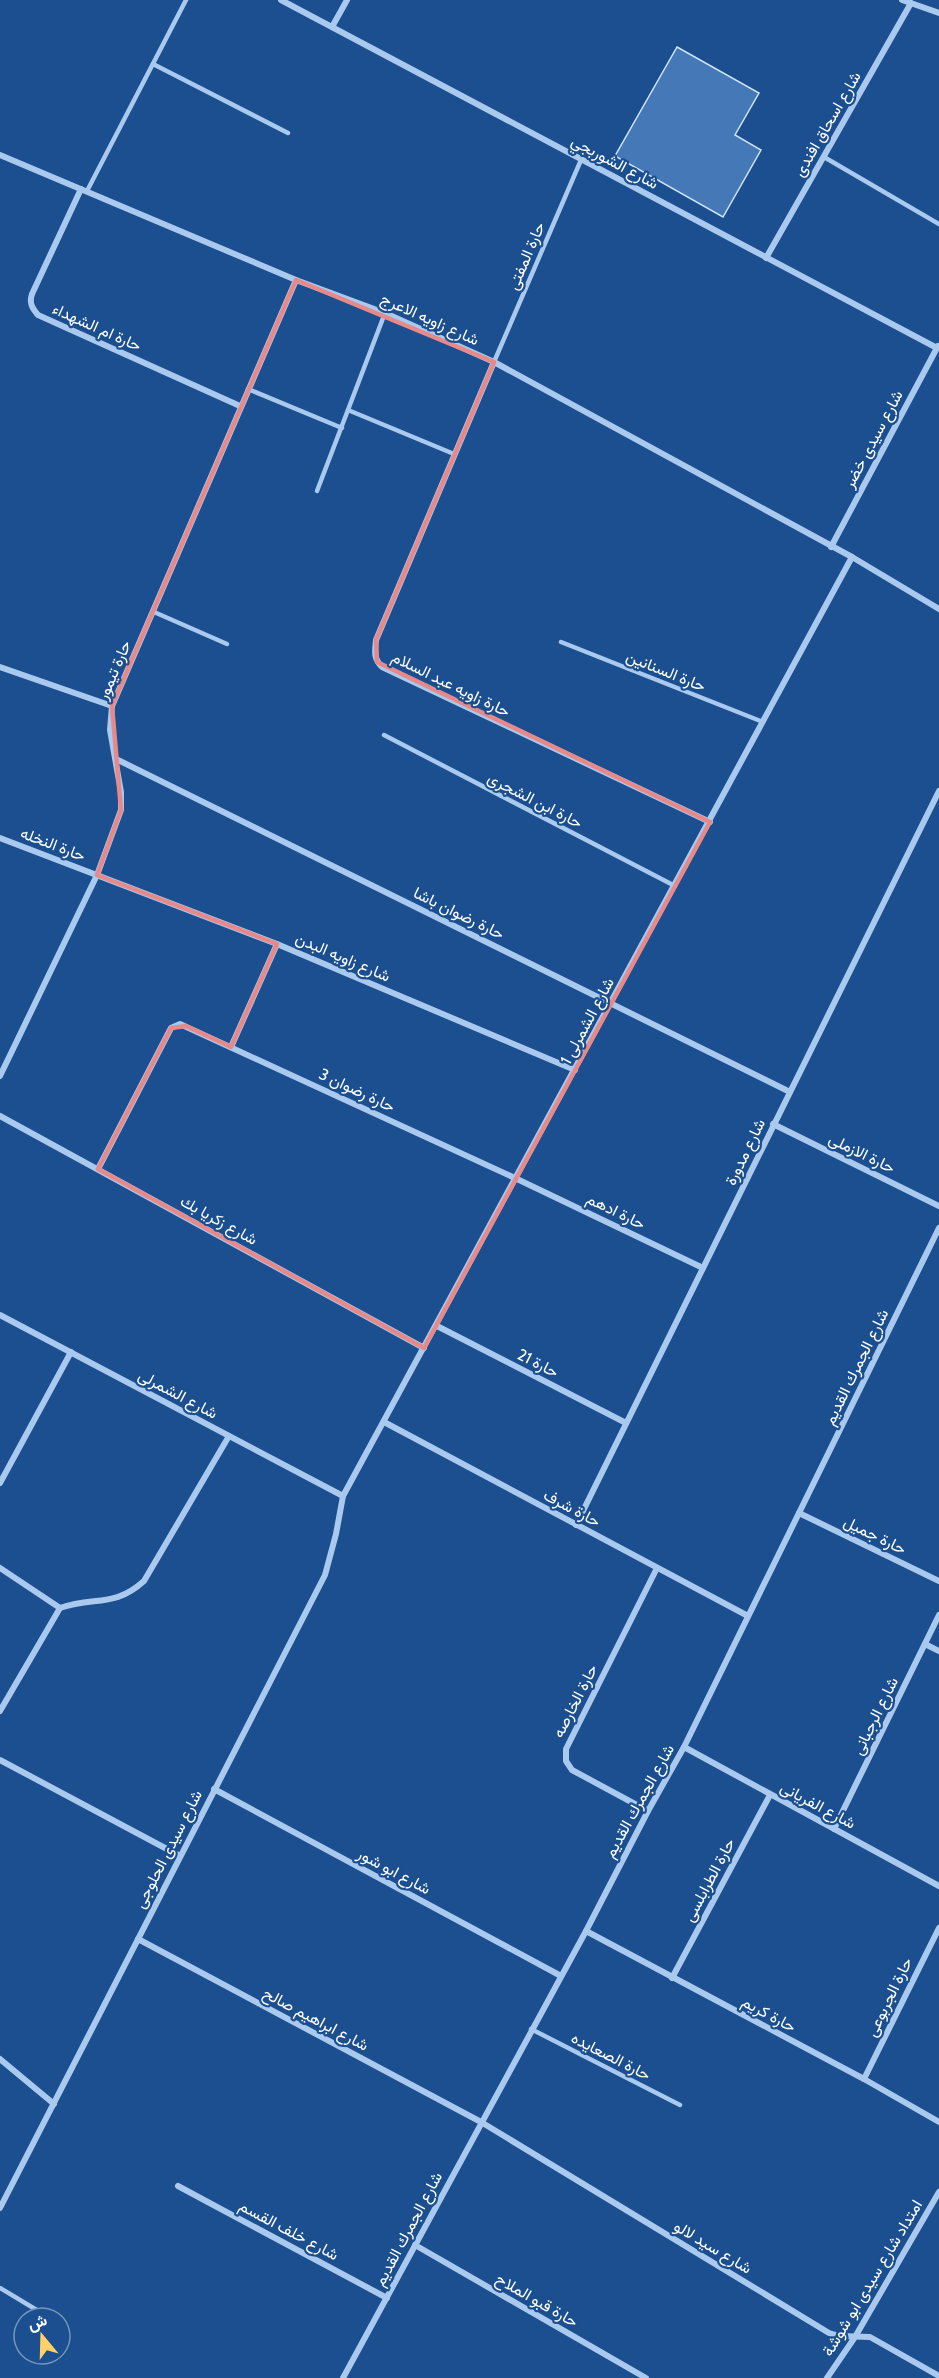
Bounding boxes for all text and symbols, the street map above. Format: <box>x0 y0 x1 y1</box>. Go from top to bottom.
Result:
street label: شارع اسحاق افندى <box>789 68 866 181</box>
street label: شارع الشوربجي <box>566 131 662 196</box>
street label: حارة المفتى <box>503 219 550 293</box>
street label: شارع زاويه الاعرج <box>377 289 482 351</box>
street label: حارة ام الشهداء <box>49 299 145 356</box>
street label: شارع سيدى خضر <box>839 387 909 493</box>
street label: حارة تيمور <box>93 637 136 704</box>
street label: حارة السنانين <box>623 646 709 697</box>
street label: حارة زاويه عبد السلام <box>388 647 513 722</box>
street label: حارة ابن الشجرى <box>484 768 586 833</box>
street label: حارة النخله <box>17 823 88 866</box>
street label: حارة رضوان باشا <box>410 883 508 944</box>
street label: شارع زاويه البدن <box>292 929 393 987</box>
street label: شارع الشمرلى 1 <box>556 974 620 1069</box>
street label: حارة رضوان 3 <box>316 1064 398 1117</box>
street label: شارع مدورة <box>721 1116 771 1189</box>
street label: حارة الازملى <box>825 1129 898 1178</box>
street label: حارة ادهم <box>583 1189 649 1234</box>
street label: شارع زكريا بك <box>176 1191 261 1251</box>
street label: شارع الجمرك القديم <box>820 1306 894 1429</box>
street label: حارة 21 <box>514 1345 562 1382</box>
street label: شارع الشمرلى <box>134 1365 221 1425</box>
street label: حارة شرف <box>540 1485 604 1532</box>
street label: حارة جميل <box>840 1512 910 1559</box>
street label: حارة الخارصه <box>548 1661 603 1741</box>
street label: شارع الرجبانى <box>848 1674 904 1759</box>
street label: شارع الجمرك القديم <box>600 1741 680 1862</box>
street label: شارع الفريانى <box>776 1777 859 1834</box>
street label: شارع سيدى الحلوجى <box>130 1787 208 1912</box>
street label: حارة الطرابلسى <box>679 1835 740 1925</box>
street label: شارع ابو شور <box>352 1843 434 1900</box>
street label: حارة الجربوعى <box>862 1954 917 2040</box>
street label: شارع ابراهيم صالح <box>259 1983 372 2057</box>
street label: حارة كريم <box>738 1992 800 2037</box>
street label: حارة الصعايده <box>568 2028 654 2085</box>
street label: شارع الجمرك القديم <box>370 2169 448 2290</box>
street label: شارع خلف القسم <box>235 2196 342 2266</box>
street label: امتداد شارع سيدى ابو شوشة <box>818 2196 928 2361</box>
street label: شارع سيد لالو <box>670 2216 755 2279</box>
street label: حارة قبو الملاح <box>492 2269 582 2333</box>
north arrow <box>12 2306 72 2366</box>
text: ش <box>25 2310 49 2334</box>

